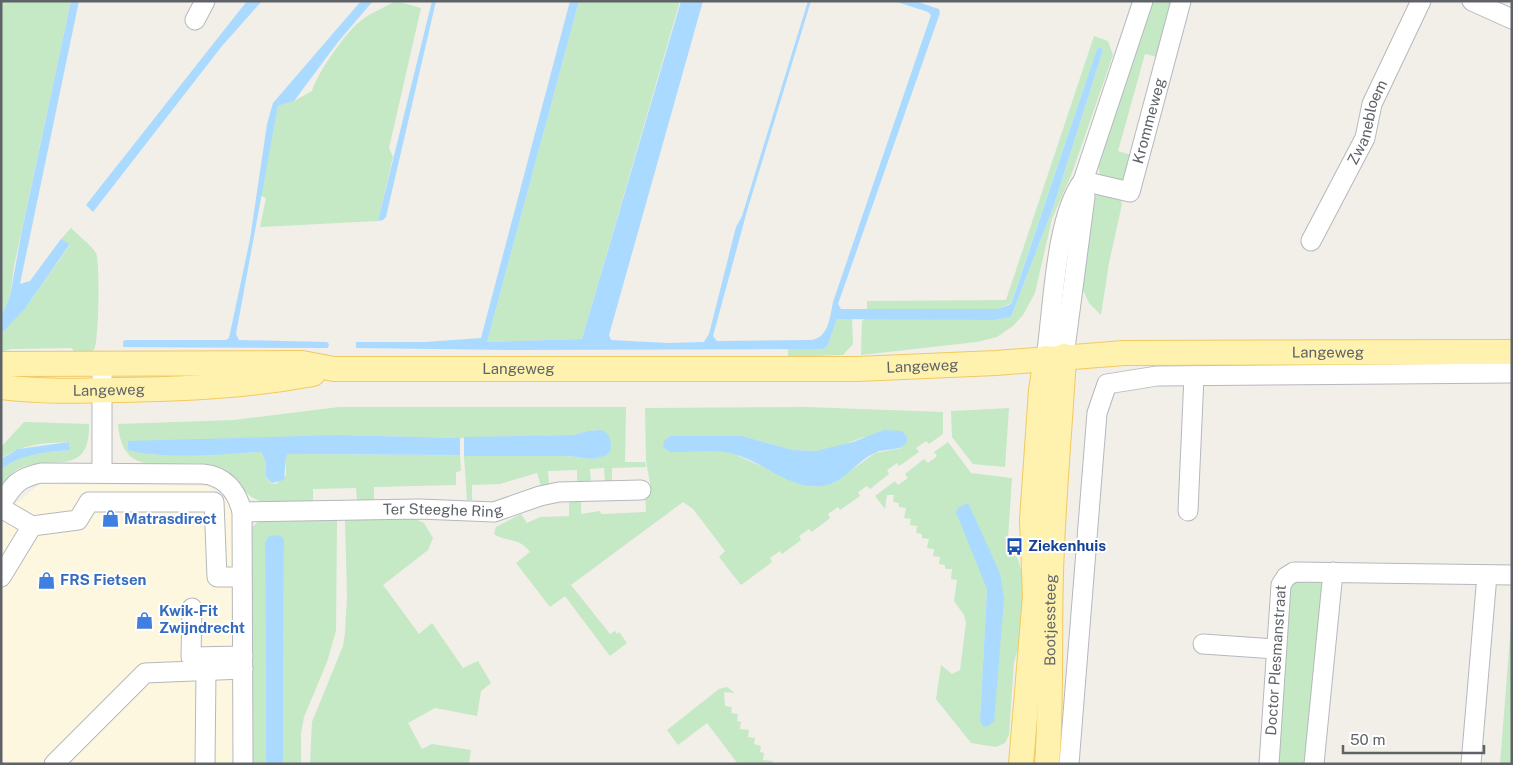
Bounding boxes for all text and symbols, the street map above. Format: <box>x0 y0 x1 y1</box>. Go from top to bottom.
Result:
street label: Krommeweg <box>1129 76 1168 165</box>
street label: Zwanebloem <box>1344 77 1390 167</box>
street label: Langeweg <box>1292 343 1364 361</box>
street label: Langeweg <box>886 356 959 376</box>
street label: Langeweg <box>482 360 555 377</box>
street label: Langeweg <box>73 380 145 399</box>
street label: Ter Steeghe Ring <box>383 500 505 520</box>
shop icon: Matrasdirect <box>100 509 120 529</box>
place label: Matrasdirect <box>124 510 217 527</box>
bus stop icon: Ziekenhuis <box>1004 536 1024 556</box>
place label: Ziekenhuis <box>1028 537 1106 554</box>
shop icon: FRS Fietsen <box>36 570 56 590</box>
place label: FRS Fietsen <box>60 571 147 588</box>
street label: Bootjessteeg <box>1041 574 1059 666</box>
street label: Doctor Plesmanstraat <box>1262 584 1289 736</box>
place label: Kwik-Fit Zwijndrecht <box>159 602 245 636</box>
shop icon: Kwik-Fit Zwijndrecht <box>135 610 155 630</box>
scale bar <box>1343 722 1484 754</box>
text: 50 m <box>1350 731 1385 748</box>

